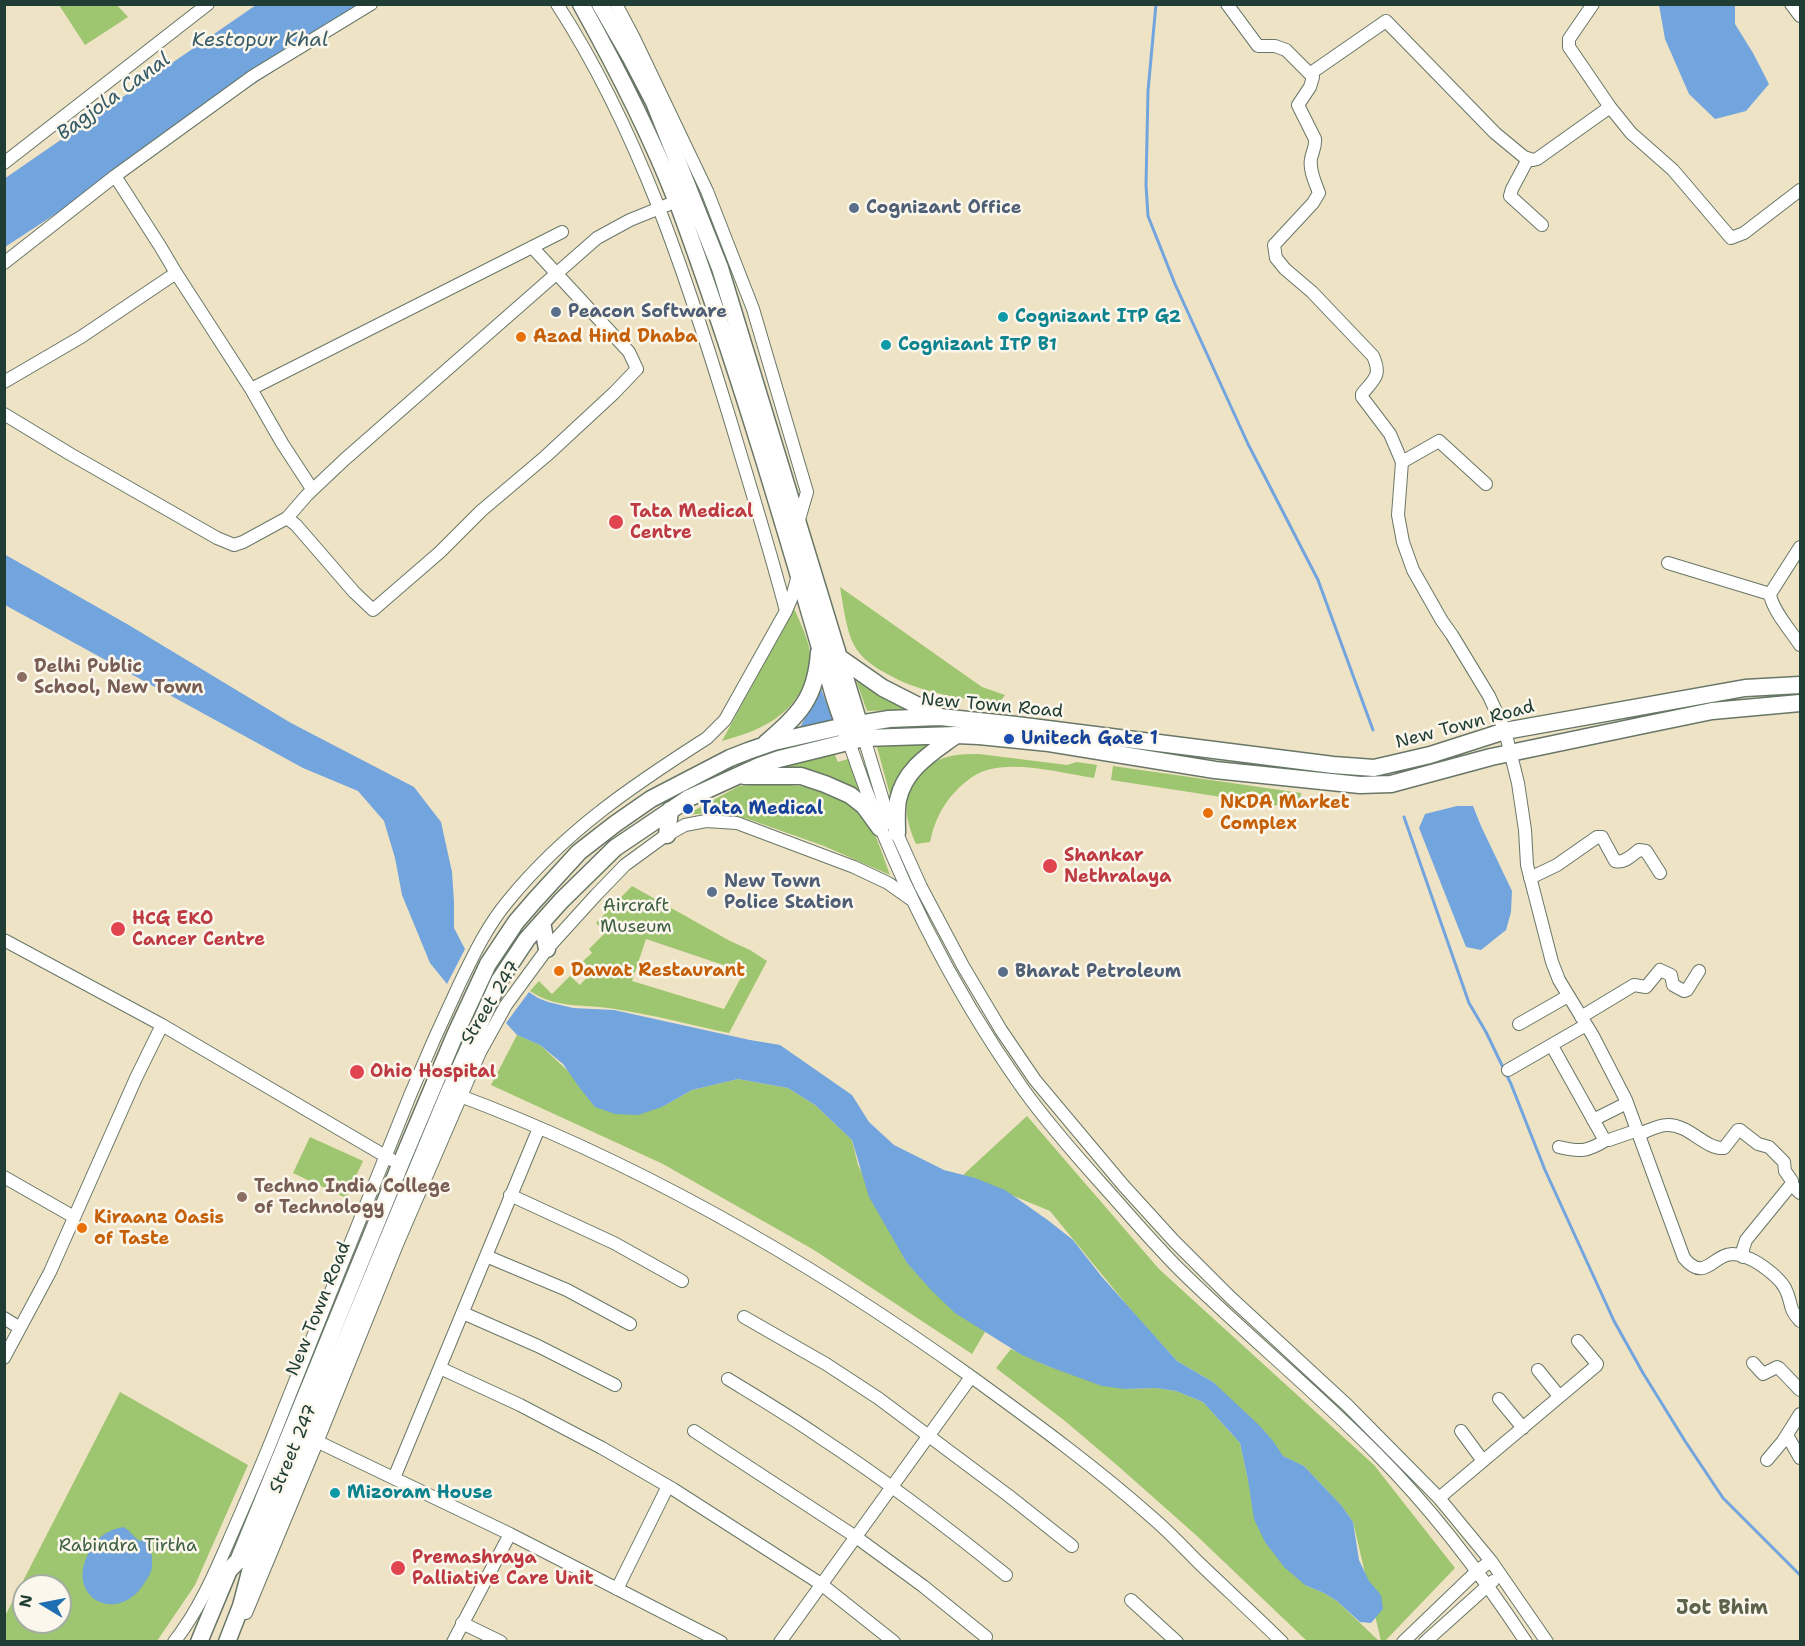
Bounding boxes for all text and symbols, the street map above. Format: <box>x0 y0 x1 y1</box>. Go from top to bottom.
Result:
water label: Kestopur Khal <box>192 29 328 53</box>
water label: Bagjola Canal <box>53 48 175 146</box>
place label: Cognizant Office <box>866 197 1021 219</box>
marker: Cognizant Office <box>847 201 861 215</box>
place label: Peacon Software <box>568 301 727 323</box>
marker: Peacon Software <box>549 305 563 319</box>
place label: Cognizant ITP G2 <box>1015 306 1181 328</box>
marker: Cognizant ITP G2 <box>996 310 1010 324</box>
place label: Azad Hind Dhaba <box>533 326 698 348</box>
marker: Azad Hind Dhaba <box>514 330 528 344</box>
place label: Cognizant ITP B1 <box>898 334 1057 356</box>
marker: Cognizant ITP B1 <box>879 338 893 352</box>
place label: Tata Medical Centre <box>630 501 753 544</box>
marker: Tata Medical Centre <box>607 513 625 531</box>
place label: Delhi Public School, New Town <box>34 656 203 698</box>
marker: Delhi Public School, New Town <box>15 670 29 684</box>
street label: New Town Road <box>920 689 1064 723</box>
street label: New Town Road <box>1393 696 1537 754</box>
place label: Unitech Gate 1 <box>1021 728 1158 750</box>
marker: Unitech Gate 1 <box>1002 732 1016 746</box>
place label: NKDA Market Complex <box>1220 792 1349 834</box>
place label: Tata Medical <box>700 798 823 820</box>
marker: Tata Medical <box>681 802 695 816</box>
marker: NKDA Market Complex <box>1201 806 1215 820</box>
place label: Shankar Nethralaya <box>1064 845 1172 888</box>
marker: Shankar Nethralaya <box>1041 857 1059 875</box>
place label: New Town Police Station <box>724 871 854 914</box>
marker: New Town Police Station <box>705 885 719 899</box>
park label: Aircraft Museum <box>600 895 672 938</box>
place label: HCG EKO Cancer Centre <box>132 908 265 950</box>
marker: HCG EKO Cancer Centre <box>109 920 127 938</box>
street label: Street 247 <box>457 957 525 1049</box>
place label: Dawat Restaurant <box>571 960 745 982</box>
place label: Bharat Petroleum <box>1015 961 1181 983</box>
marker: Dawat Restaurant <box>552 964 566 978</box>
marker: Bharat Petroleum <box>996 965 1010 979</box>
place label: Ohio Hospital <box>370 1061 496 1083</box>
marker: Ohio Hospital <box>348 1063 366 1081</box>
place label: Techno India College of Technology <box>254 1176 451 1218</box>
marker: Techno India College of Technology <box>235 1190 249 1204</box>
place label: Kiraanz Oasis of Taste <box>94 1207 224 1250</box>
marker: Kiraanz Oasis of Taste <box>75 1221 89 1235</box>
street label: New Town Road <box>282 1239 356 1379</box>
street label: Street 247 <box>266 1401 322 1497</box>
place label: Mizoram House <box>347 1482 493 1504</box>
marker: Mizoram House <box>328 1486 342 1500</box>
park label: Rabindra Tirtha <box>59 1535 197 1557</box>
place label: Premashraya Palliative Care Unit <box>412 1547 593 1590</box>
marker: Premashraya Palliative Care Unit <box>389 1559 407 1577</box>
north arrow <box>12 1574 72 1634</box>
text: N <box>14 1593 37 1609</box>
district label: Jot Bhim <box>1676 1597 1768 1621</box>

